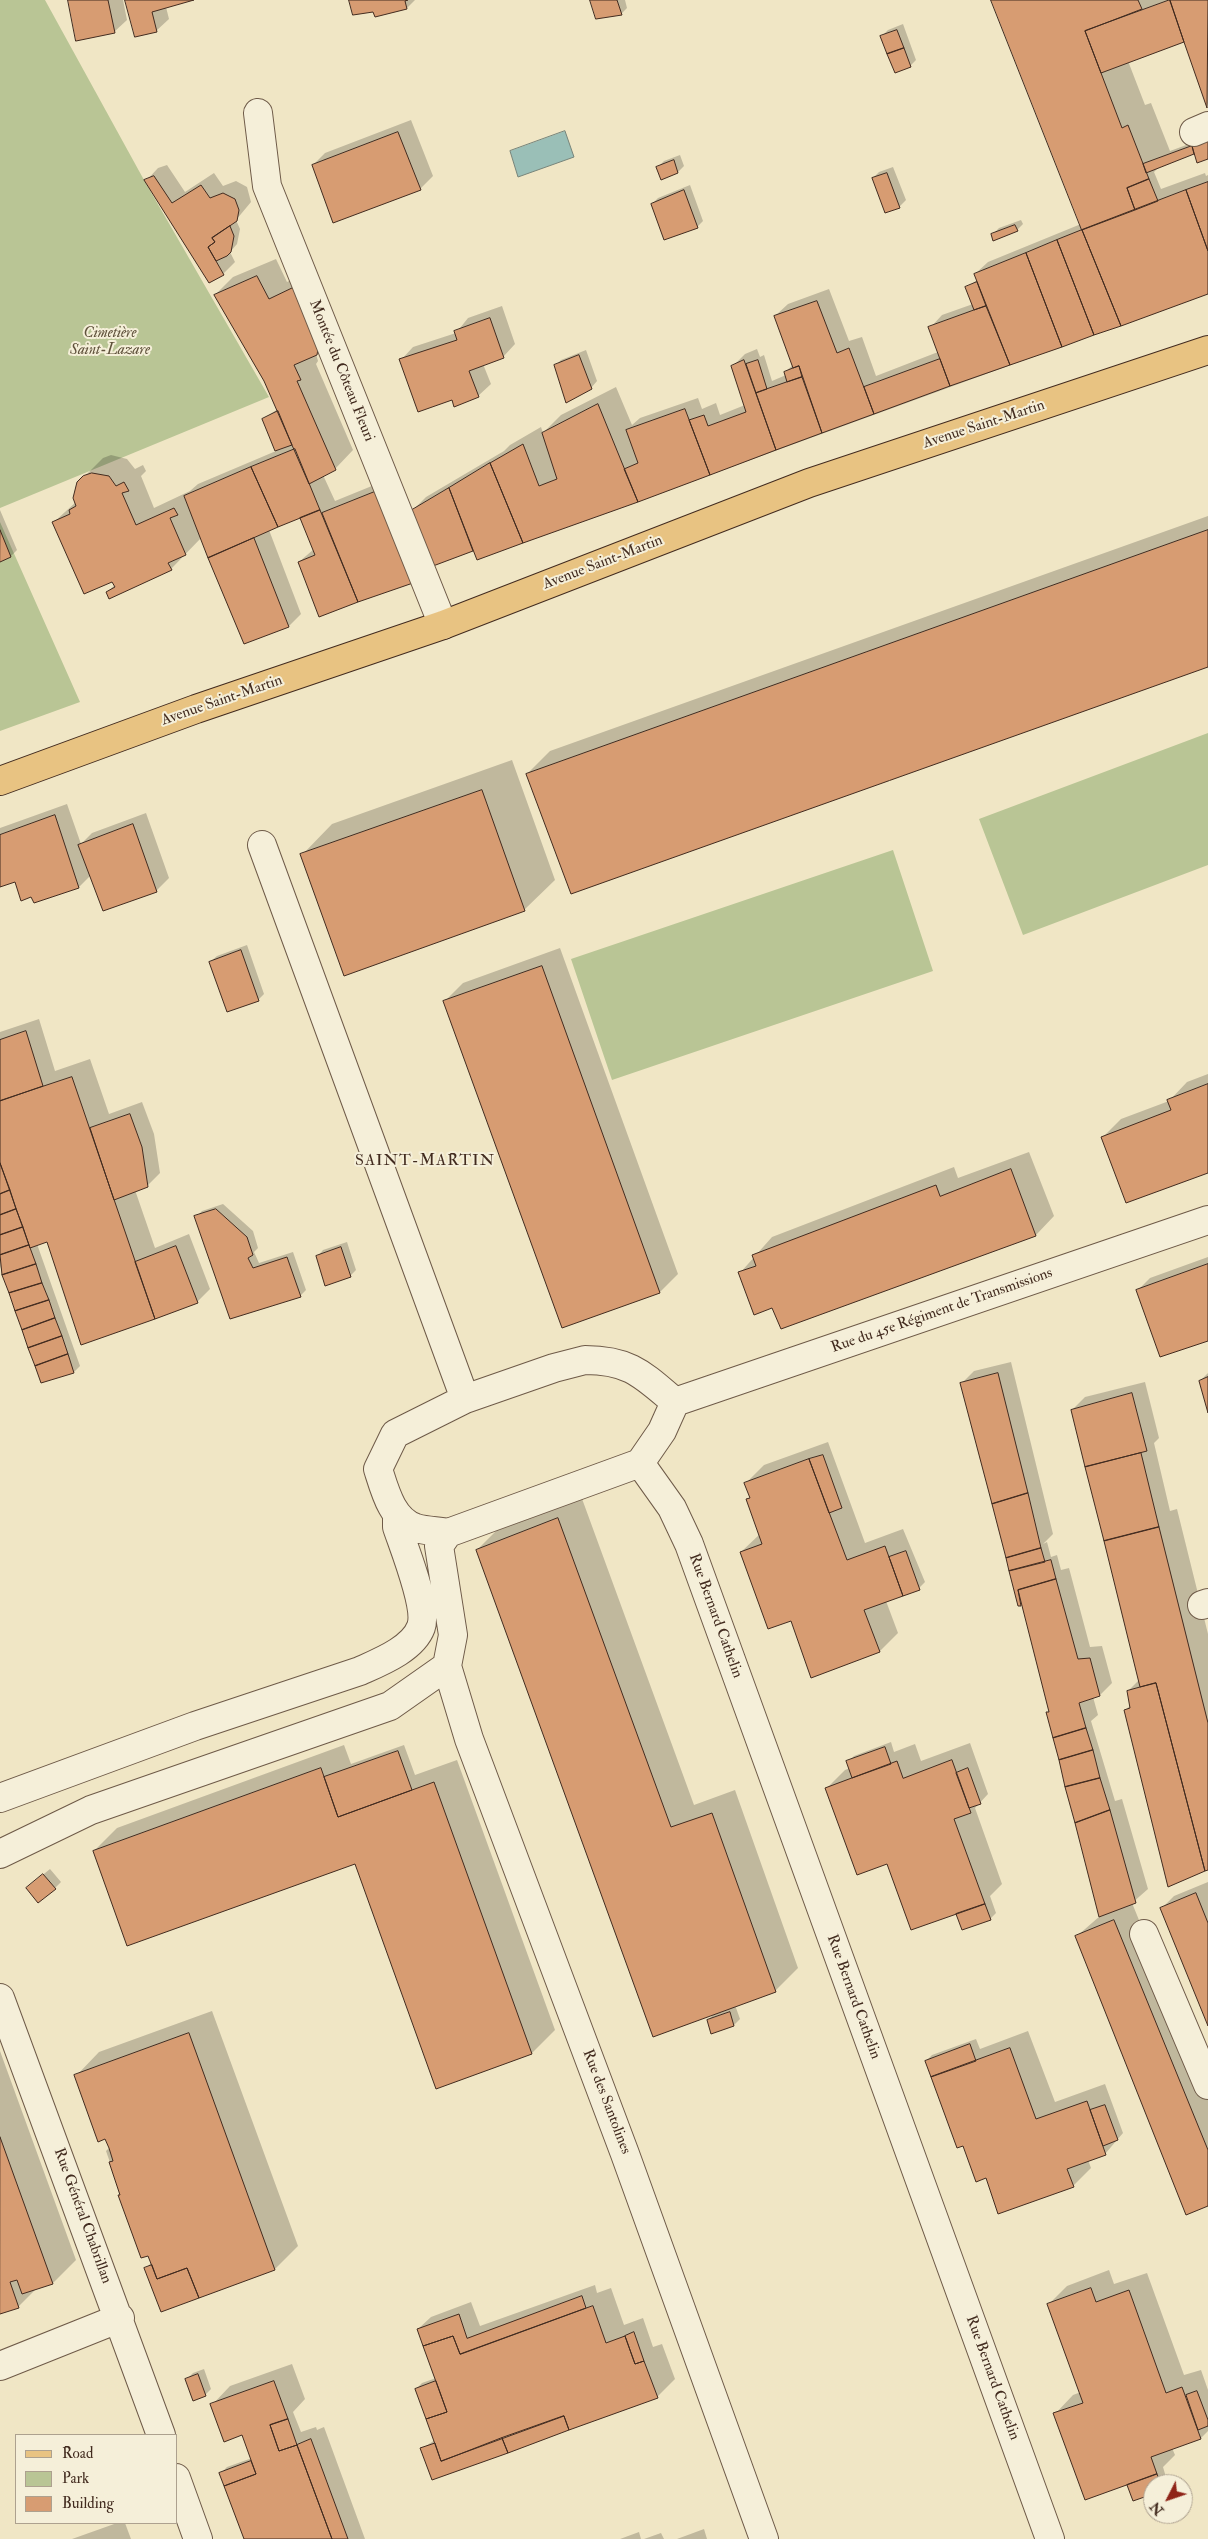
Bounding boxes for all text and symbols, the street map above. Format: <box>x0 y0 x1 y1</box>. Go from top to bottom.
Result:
street label: Montée du Côteau Fleuri <box>304 298 378 444</box>
park label: Cimetière Saint-Lazare <box>70 325 150 360</box>
street label: Avenue Saint-Martin <box>921 397 1047 453</box>
street label: Avenue Saint-Martin <box>541 532 665 594</box>
street label: Avenue Saint-Martin <box>159 672 285 730</box>
district label: SAINT-MARTIN <box>353 1152 497 1172</box>
street label: Rue du 45e Régiment de Transmissions <box>829 1265 1055 1357</box>
street label: Rue Bernard Cathelin <box>684 1551 746 1681</box>
street label: Rue Bernard Cathelin <box>822 1932 884 2062</box>
street label: Rue des Santolines <box>578 2047 634 2157</box>
street label: Rue Général Chabrillan <box>49 2146 115 2286</box>
street label: Rue Bernard Cathelin <box>961 2313 1023 2443</box>
legend <box>15 2434 178 2524</box>
text: Road <box>62 2444 93 2463</box>
text: Park <box>62 2469 89 2488</box>
north arrow <box>1143 2474 1193 2524</box>
text: Building <box>62 2494 114 2513</box>
text: N <box>1147 2498 1168 2519</box>

